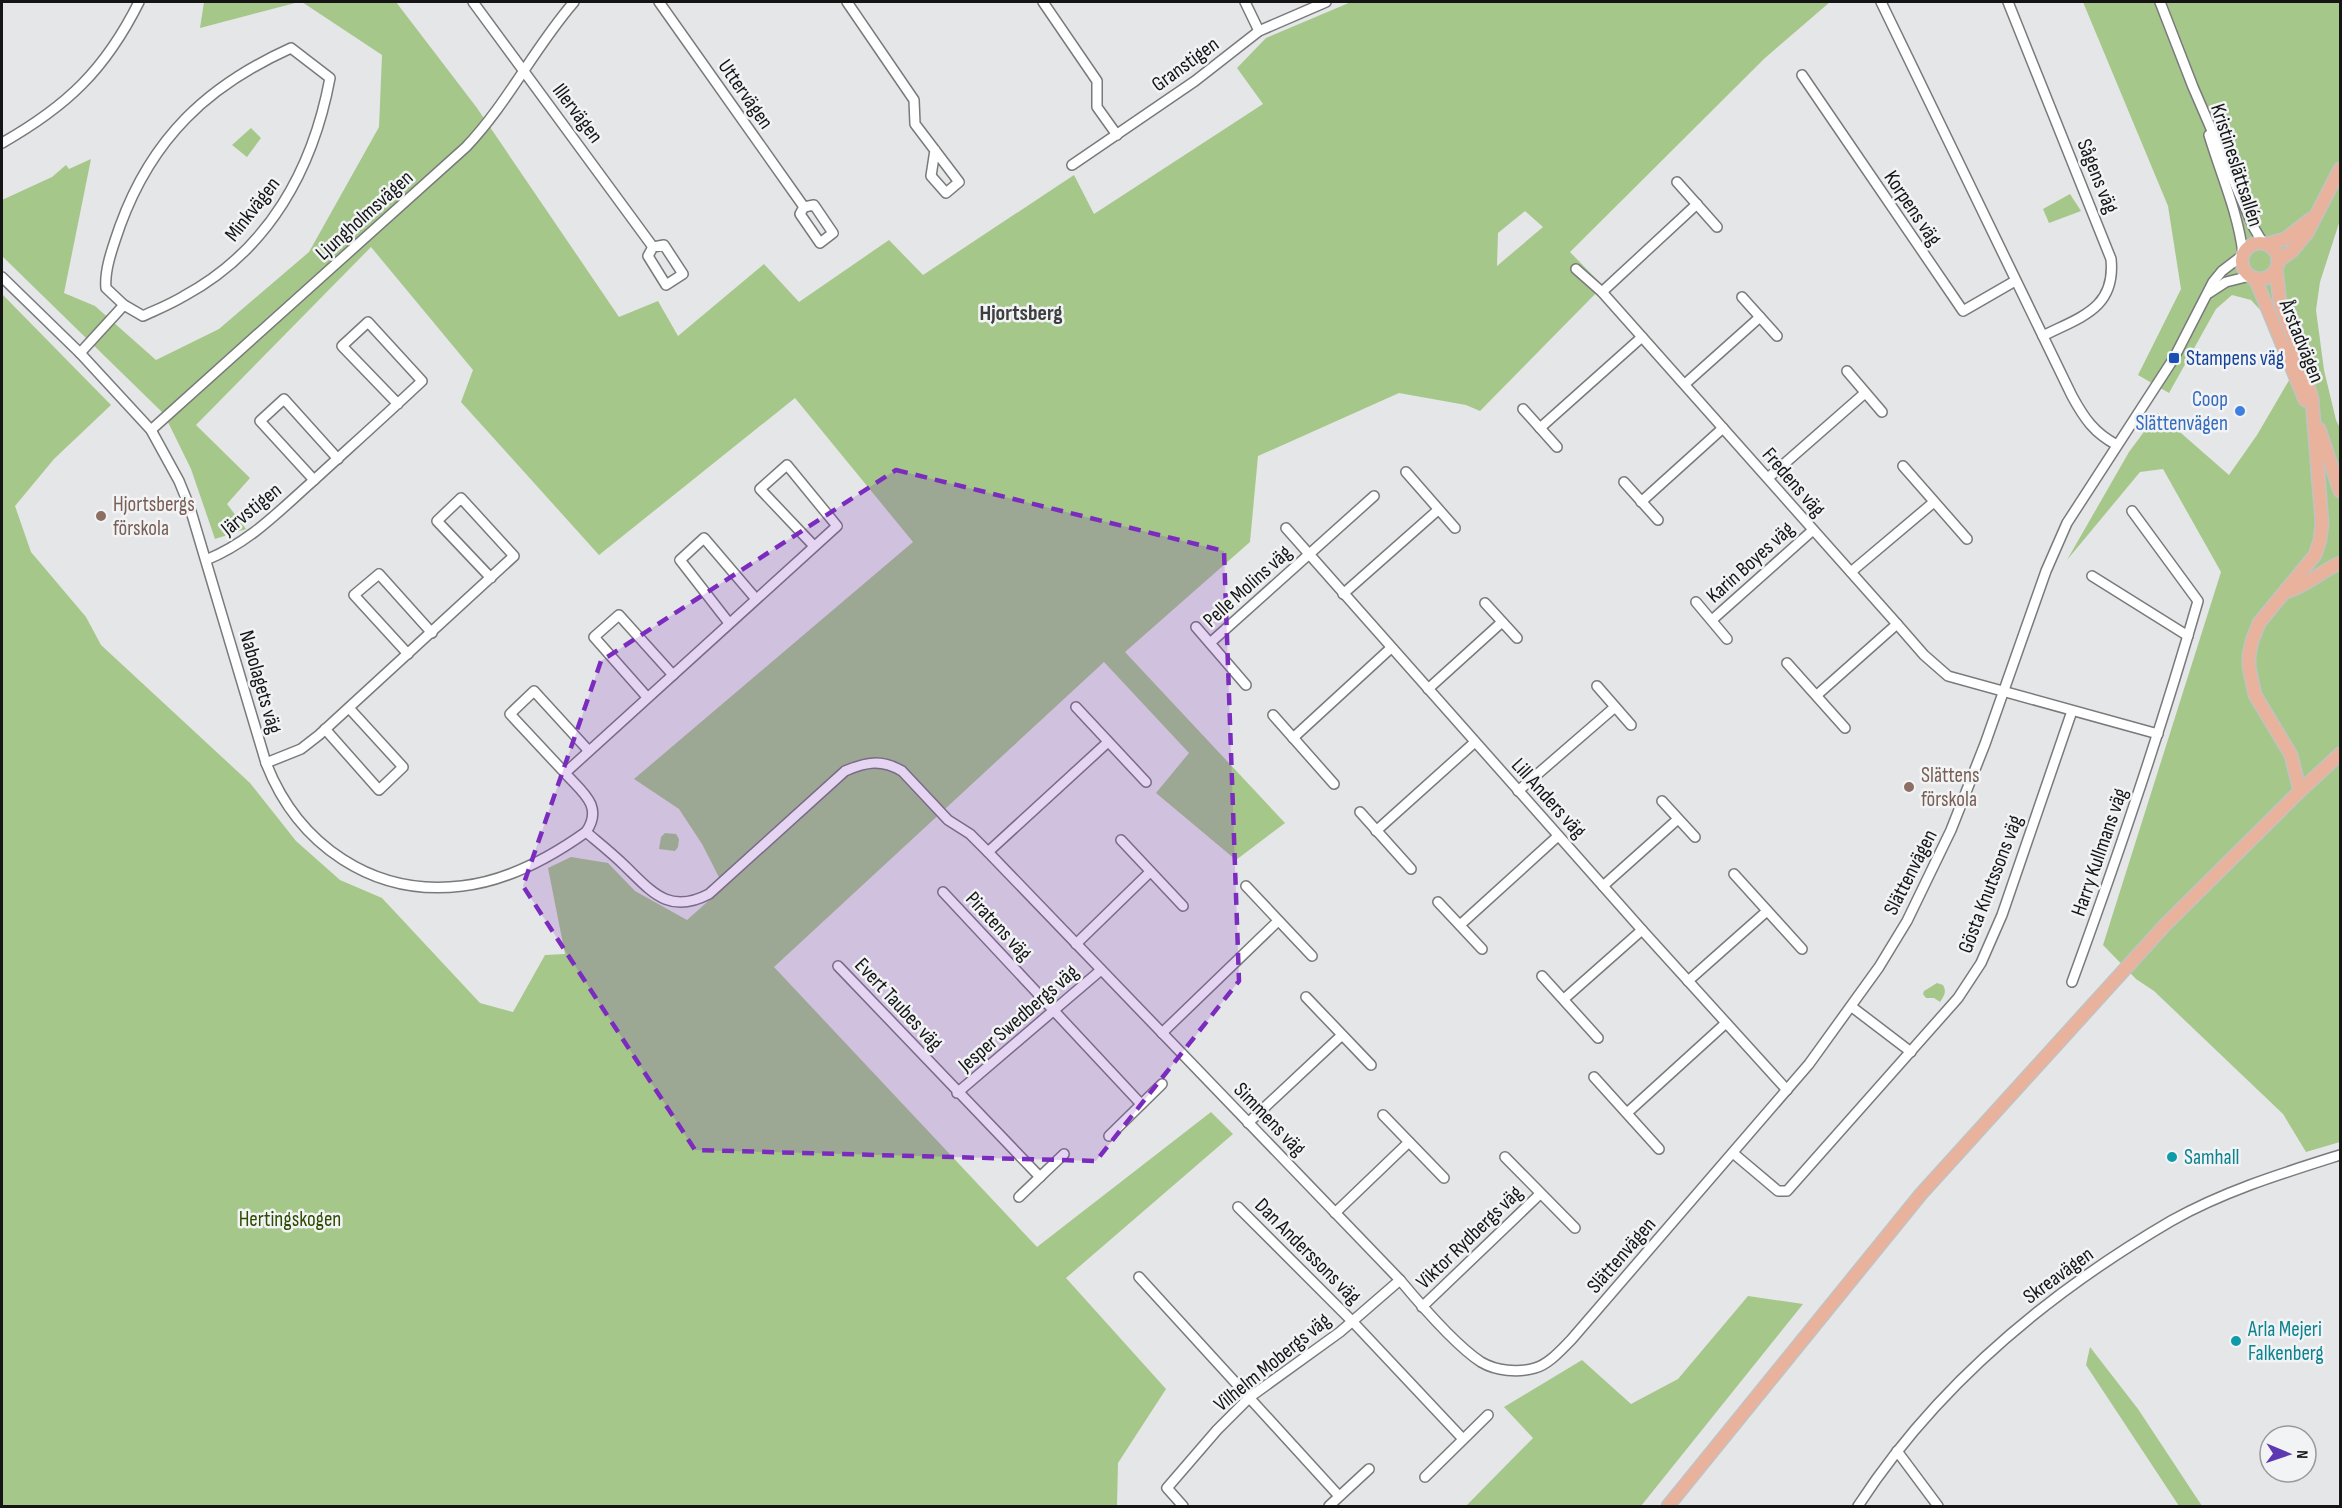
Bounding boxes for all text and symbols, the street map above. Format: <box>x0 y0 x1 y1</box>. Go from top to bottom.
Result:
street label: Granstigen <box>1147 32 1224 97</box>
street label: Uttervägen <box>713 55 779 134</box>
street label: Illervägen <box>547 78 608 148</box>
street label: Kristineslättsallén <box>2205 101 2268 230</box>
street label: Sågens väg <box>2071 135 2124 217</box>
street label: Ljungholmsvägen <box>311 165 418 266</box>
street label: Korpens väg <box>1878 166 1947 251</box>
street label: Minkvägen <box>219 172 285 247</box>
street label: Årstadvägen <box>2273 295 2329 386</box>
district label: Hjortsberg <box>979 300 1063 327</box>
place label: Stampens väg <box>2186 346 2284 371</box>
marker: Stampens väg <box>2167 351 2181 365</box>
place label: Coop Slättenvägen <box>2135 387 2228 436</box>
marker: Coop Slättenvägen <box>2233 404 2247 418</box>
street label: Fredens väg <box>1757 443 1830 522</box>
street label: Järvstigen <box>215 478 286 542</box>
place label: Hjortsbergs förskola <box>113 492 195 541</box>
marker: Hjortsbergs förskola <box>94 509 108 523</box>
street label: Karin Boyes väg <box>1701 517 1799 608</box>
street label: Pelle Molins väg <box>1198 540 1297 633</box>
street label: Nabolagets väg <box>234 628 287 737</box>
street label: Lill Anders väg <box>1506 753 1591 844</box>
place label: Slättens förskola <box>1921 763 1980 812</box>
marker: Slättens förskola <box>1902 780 1916 794</box>
street label: Harry Kullmans väg <box>2066 785 2133 920</box>
street label: Gösta Knutssons väg <box>1953 812 2028 957</box>
street label: Slättenvägen <box>1878 825 1943 919</box>
street label: Piratens väg <box>960 887 1037 966</box>
street label: Evert Taubes väg <box>849 953 948 1056</box>
street label: Jesper Swedbergs väg <box>952 959 1083 1078</box>
street label: Simmens väg <box>1229 1077 1311 1161</box>
place label: Samhall <box>2184 1145 2239 1170</box>
marker: Samhall <box>2165 1150 2179 1164</box>
street label: Viktor Rydbergs väg <box>1411 1180 1528 1294</box>
street label: Dan Anderssons väg <box>1249 1193 1366 1310</box>
park label: Hertingskogen <box>239 1207 341 1232</box>
street label: Slättenvägen <box>1582 1212 1661 1298</box>
street label: Skreavägen <box>2018 1242 2098 1309</box>
street label: Vilhelm Mobergs väg <box>1209 1308 1336 1417</box>
place label: Arla Mejeri Falkenberg <box>2247 1317 2324 1366</box>
marker: Arla Mejeri Falkenberg <box>2229 1334 2243 1348</box>
north arrow <box>2258 1424 2318 1484</box>
text: N <box>2292 1450 2311 1459</box>

